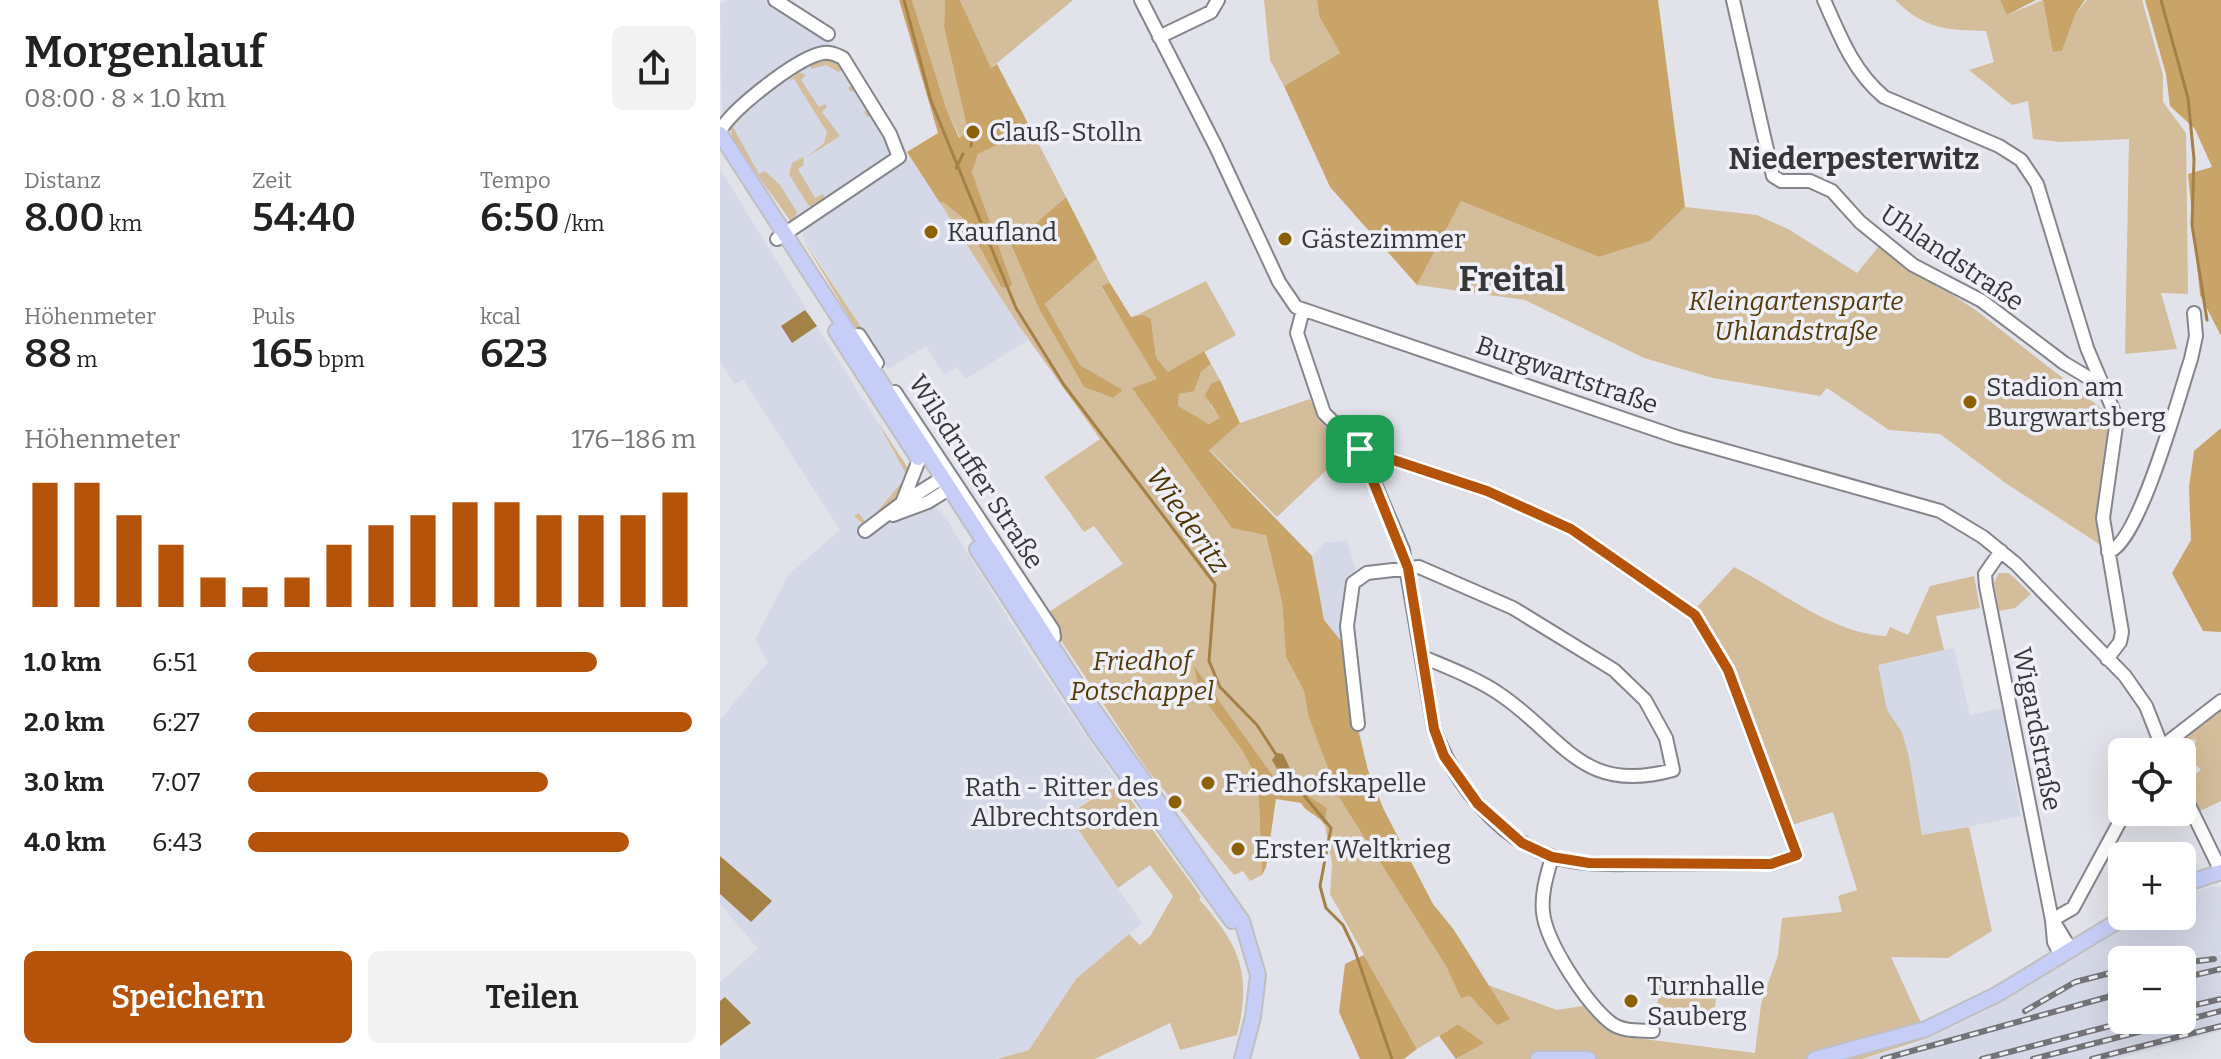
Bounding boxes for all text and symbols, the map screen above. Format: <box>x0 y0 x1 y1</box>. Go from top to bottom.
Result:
text: Morgenlauf <box>24 26 265 79</box>
button: share <box>612 26 696 110</box>
text: 08:00 · 8 × 1.0 km <box>24 83 226 114</box>
place label: Clauß-Stolln <box>989 117 1143 148</box>
marker: Clauß-Stolln <box>964 123 982 141</box>
district label: Niederpesterwitz <box>1729 141 1979 177</box>
text: Distanz <box>24 167 101 194</box>
text: Zeit <box>252 167 292 194</box>
text: Tempo <box>480 167 551 194</box>
text: 8.00 <box>24 194 105 242</box>
text: 54:40 <box>252 194 356 242</box>
text: 6:50 <box>480 194 560 242</box>
street label: Uhlandstraße <box>1874 199 2030 317</box>
text: km <box>105 210 142 237</box>
text: /km <box>560 210 605 237</box>
place label: Kaufland <box>947 217 1057 248</box>
marker: Kaufland <box>922 223 940 241</box>
place label: Gästezimmer <box>1301 224 1466 255</box>
marker: Gästezimmer <box>1276 230 1294 248</box>
district label: Freital <box>1459 259 1565 300</box>
park label: Kleingartensparte Uhlandstraße <box>1689 286 1903 347</box>
text: Höhenmeter <box>24 303 156 330</box>
text: Puls <box>252 303 295 330</box>
text: kcal <box>480 303 521 330</box>
street label: Burgwartstraße <box>1472 329 1662 421</box>
text: 88 <box>24 330 72 378</box>
text: 165 <box>252 330 314 378</box>
text: 623 <box>480 330 548 378</box>
text: m <box>72 346 98 373</box>
text: bpm <box>314 346 365 373</box>
street label: Wilsdruffer Straße <box>902 369 1050 575</box>
place label: Stadion am Burgwartsberg <box>1986 372 2166 433</box>
marker: Stadion am Burgwartsberg <box>1961 393 1979 411</box>
pin <box>1326 415 1394 483</box>
text: Höhenmeter <box>24 424 180 455</box>
text: 176–186 m <box>571 424 696 455</box>
icon: arrive <box>1338 427 1382 471</box>
water label: Wiederitz <box>1140 461 1236 579</box>
street label: Wigardstraße <box>2006 645 2068 813</box>
park label: Friedhof Potschappel <box>1070 646 1214 707</box>
text: 1.0 km <box>24 647 101 678</box>
text: 6:51 <box>152 647 197 678</box>
text: 2.0 km <box>24 707 105 738</box>
text: 6:27 <box>152 707 200 738</box>
map controls <box>2108 738 2196 1034</box>
button: locate <box>2108 738 2196 826</box>
text: 3.0 km <box>24 767 104 798</box>
text: 7:07 <box>152 767 200 798</box>
place label: Friedhofskapelle <box>1224 768 1426 799</box>
place label: Rath - Ritter des Albrechtsorden <box>965 772 1160 833</box>
marker: Friedhofskapelle <box>1199 774 1217 792</box>
marker: Rath - Ritter des Albrechtsorden <box>1166 793 1184 811</box>
text: 4.0 km <box>24 827 106 858</box>
text: 6:43 <box>152 827 203 858</box>
place label: Erster Weltkrieg <box>1254 834 1451 865</box>
marker: Erster Weltkrieg <box>1229 840 1247 858</box>
button: + <box>2108 842 2196 930</box>
button: − <box>2108 946 2196 1034</box>
button: Speichern <box>24 951 352 1043</box>
button: Teilen <box>368 951 696 1043</box>
place label: Turnhalle Sauberg <box>1647 971 1765 1032</box>
marker: Turnhalle Sauberg <box>1622 992 1640 1010</box>

